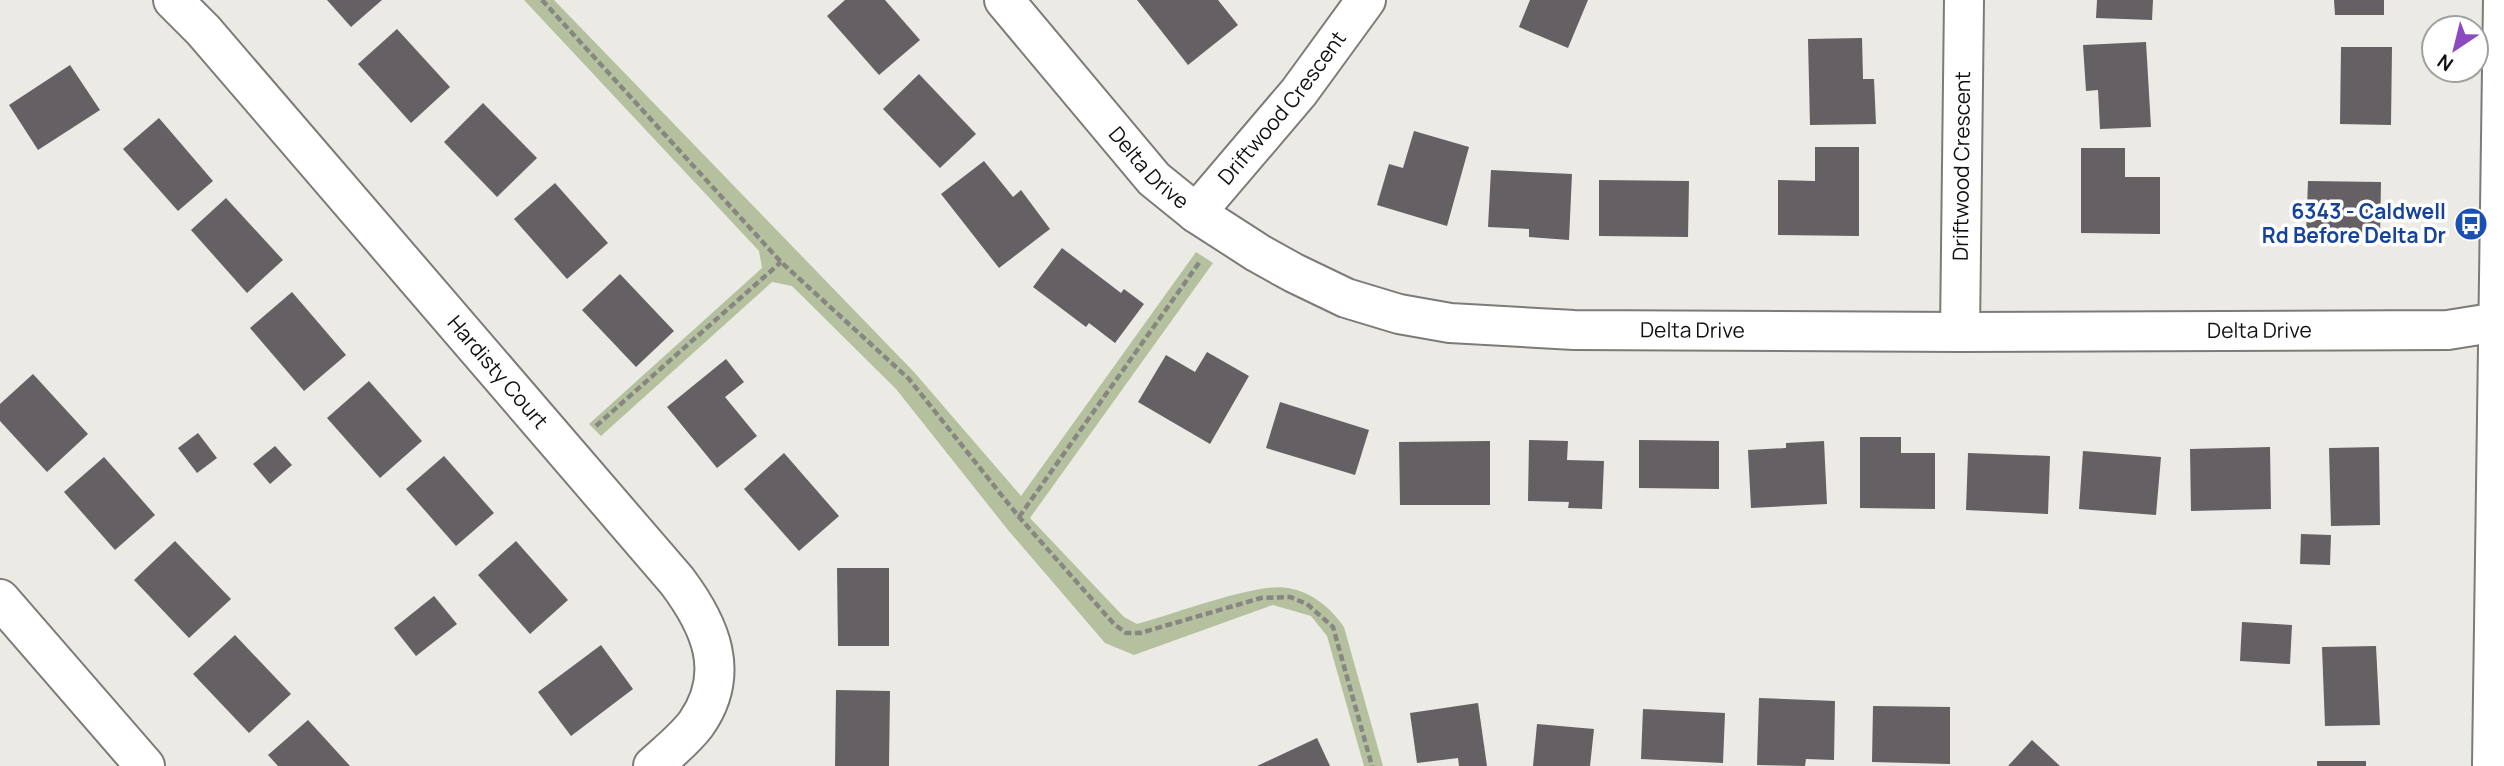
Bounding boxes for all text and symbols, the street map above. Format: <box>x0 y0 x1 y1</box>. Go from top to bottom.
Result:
north arrow <box>2420 14 2490 84</box>
street label: Driftwood Crescent <box>1211 25 1352 190</box>
text: N <box>2432 48 2458 77</box>
street label: Driftwood Crescent <box>1946 71 1976 261</box>
street label: Delta Drive <box>1103 120 1195 215</box>
place label: 6343 - Caldwell Rd Before Delta Dr <box>2262 197 2446 249</box>
bus stop icon: 6343 - Caldwell Rd Before Delta Dr <box>2452 205 2490 243</box>
street label: Hardisty Court <box>442 309 555 434</box>
street label: Delta Drive <box>1640 315 1745 344</box>
street label: Delta Drive <box>2207 316 2312 344</box>

